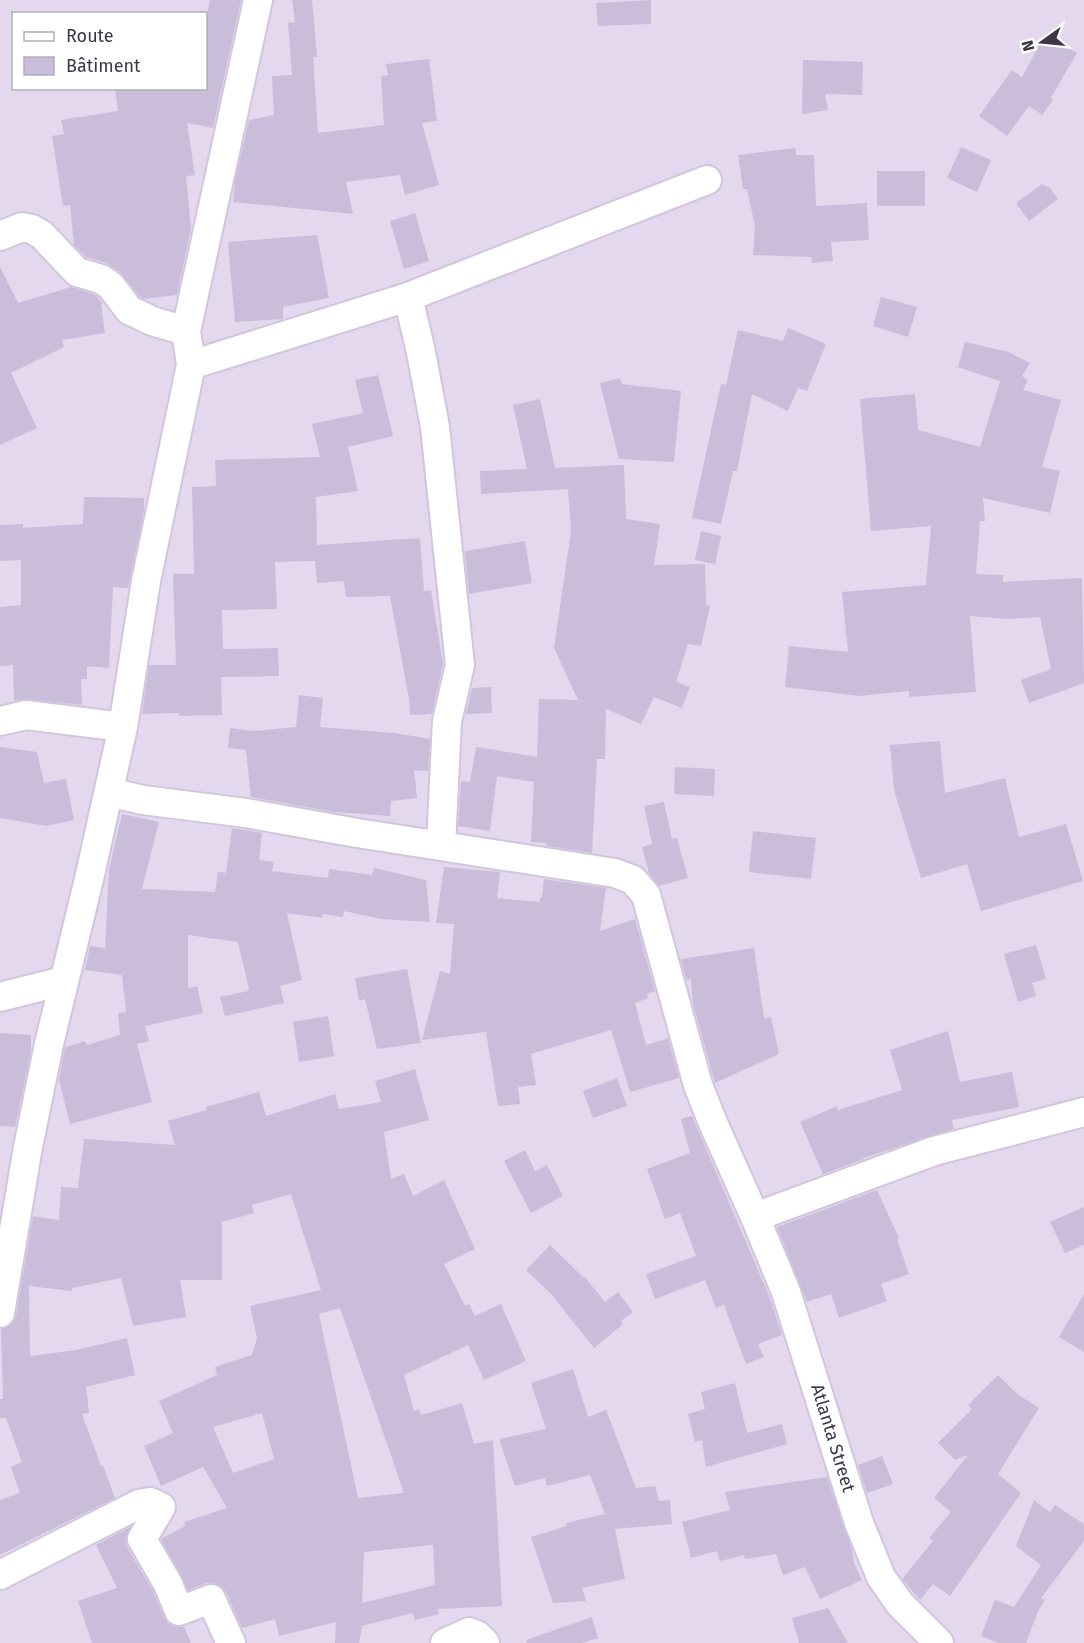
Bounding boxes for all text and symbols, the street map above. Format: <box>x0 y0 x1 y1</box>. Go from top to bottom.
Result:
legend <box>12 12 207 90</box>
north arrow <box>1012 12 1072 72</box>
text: Route <box>66 25 114 47</box>
text: N <box>1017 38 1039 53</box>
text: Bâtiment <box>66 55 141 77</box>
street label: Atlanta Street <box>806 1381 860 1495</box>

